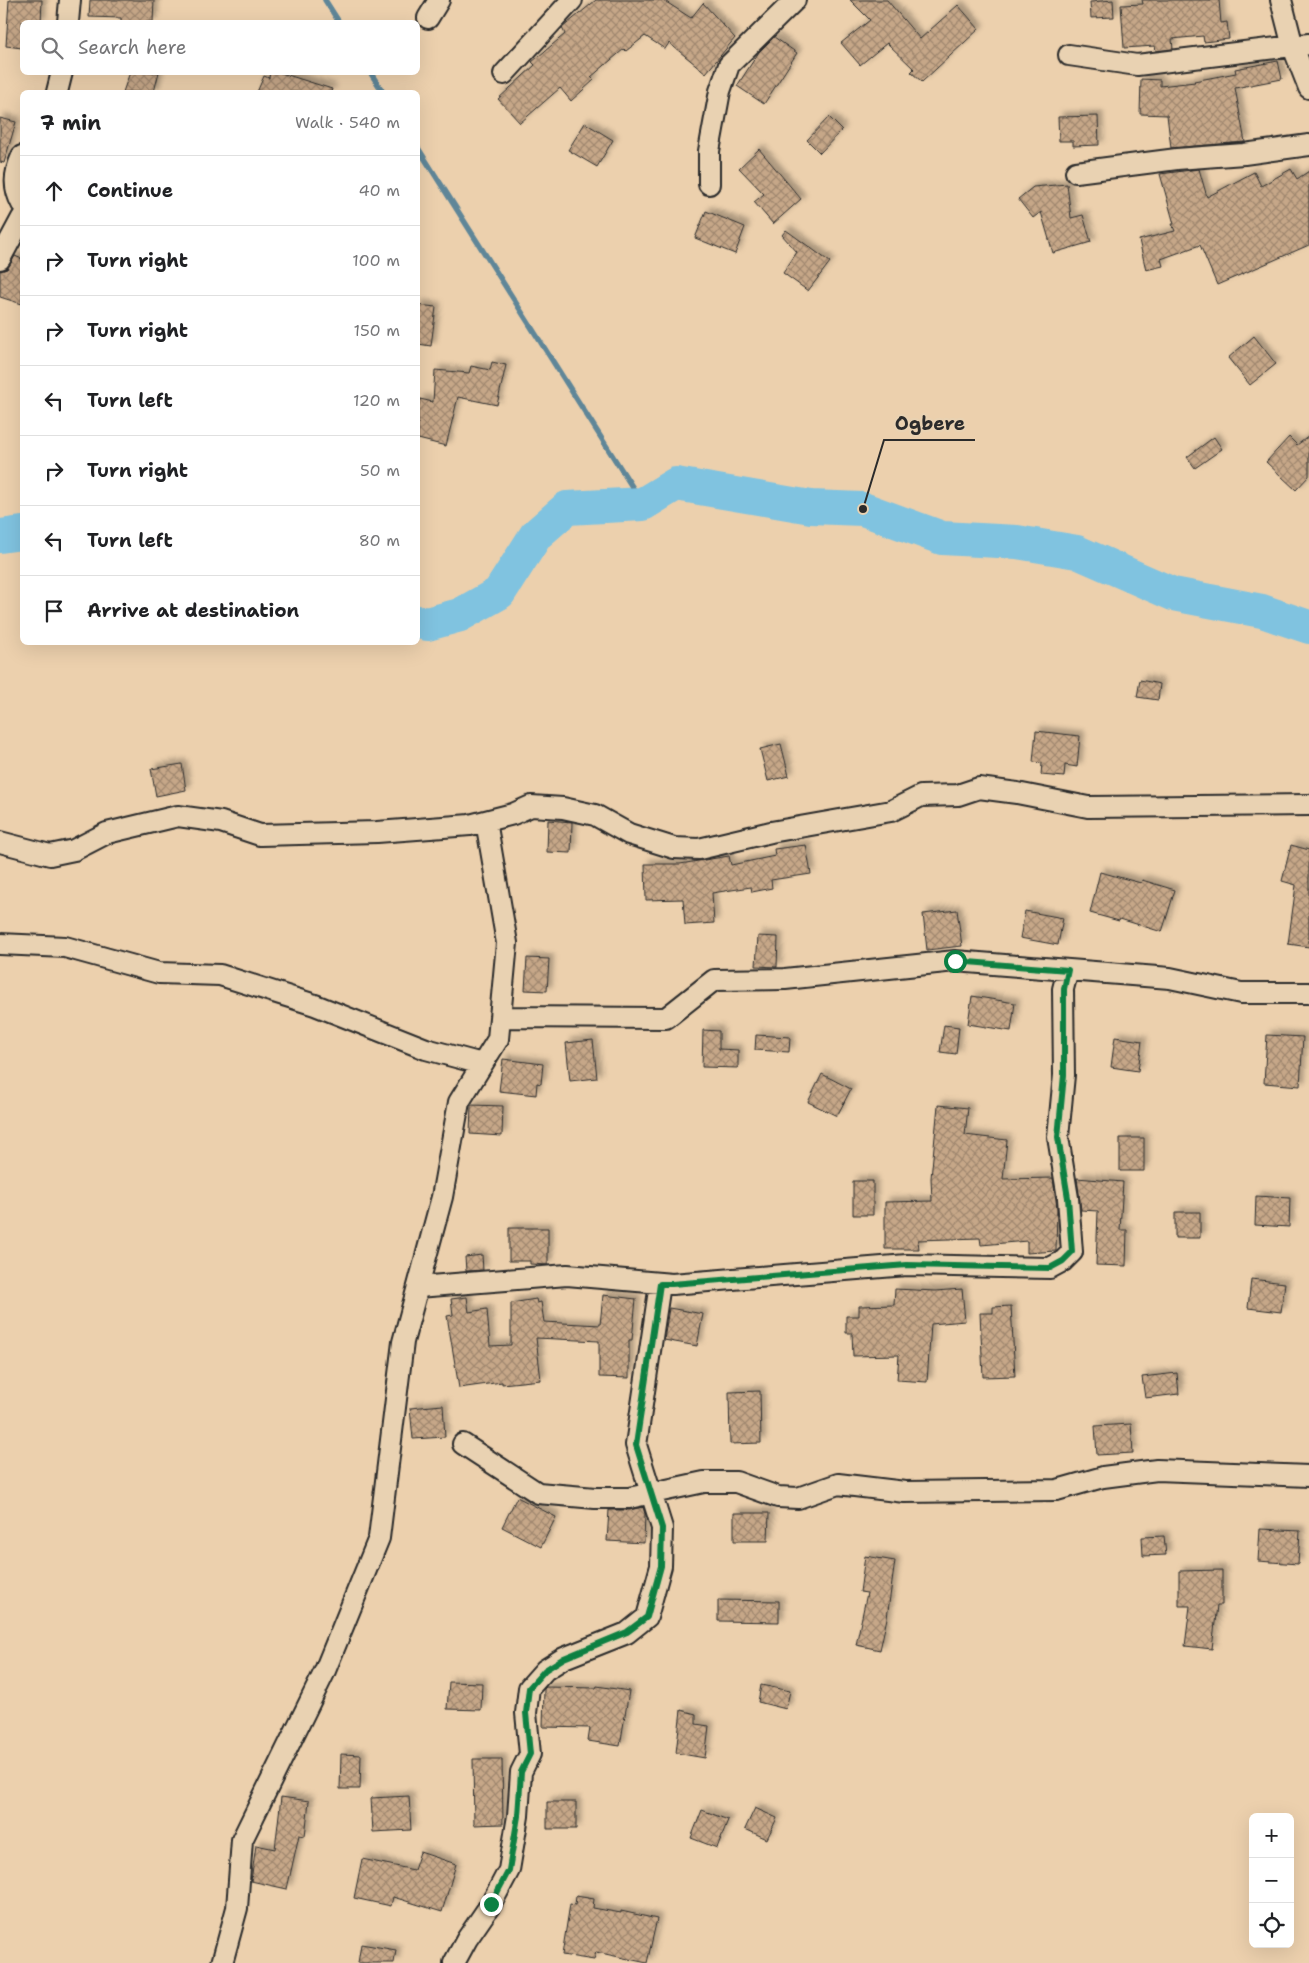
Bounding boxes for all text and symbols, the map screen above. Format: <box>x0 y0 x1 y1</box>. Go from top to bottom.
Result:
search box <box>20 20 420 75</box>
icon: search <box>38 34 66 62</box>
text: Search here <box>78 35 187 60</box>
text: 7 min <box>40 109 101 137</box>
text: Walk · 540 m <box>295 112 400 133</box>
icon: ahead <box>40 177 68 205</box>
text: Continue <box>87 178 173 203</box>
text: 40 m <box>358 180 400 201</box>
icon: right <box>40 247 68 275</box>
text: Turn right <box>87 248 188 273</box>
text: 100 m <box>352 250 400 271</box>
icon: right <box>40 317 68 345</box>
text: Turn right <box>87 318 188 343</box>
text: 150 m <box>353 320 400 341</box>
icon: left <box>40 387 68 415</box>
text: Turn left <box>87 388 173 413</box>
text: 120 m <box>353 390 400 411</box>
callout: Ogbere <box>884 406 975 440</box>
text: Ogbere <box>895 411 965 436</box>
icon: right <box>40 457 68 485</box>
text: Turn right <box>87 458 188 483</box>
text: 50 m <box>360 460 400 481</box>
icon: left <box>40 527 68 555</box>
text: Turn left <box>87 528 173 553</box>
text: 80 m <box>359 530 400 551</box>
icon: arrive <box>40 597 68 625</box>
text: Arrive at destination <box>87 598 299 623</box>
route start <box>944 950 967 973</box>
map controls <box>1249 1813 1294 1948</box>
button: + <box>1249 1813 1294 1858</box>
button: − <box>1249 1858 1294 1903</box>
route end <box>480 1893 503 1916</box>
button: locate <box>1249 1903 1294 1948</box>

